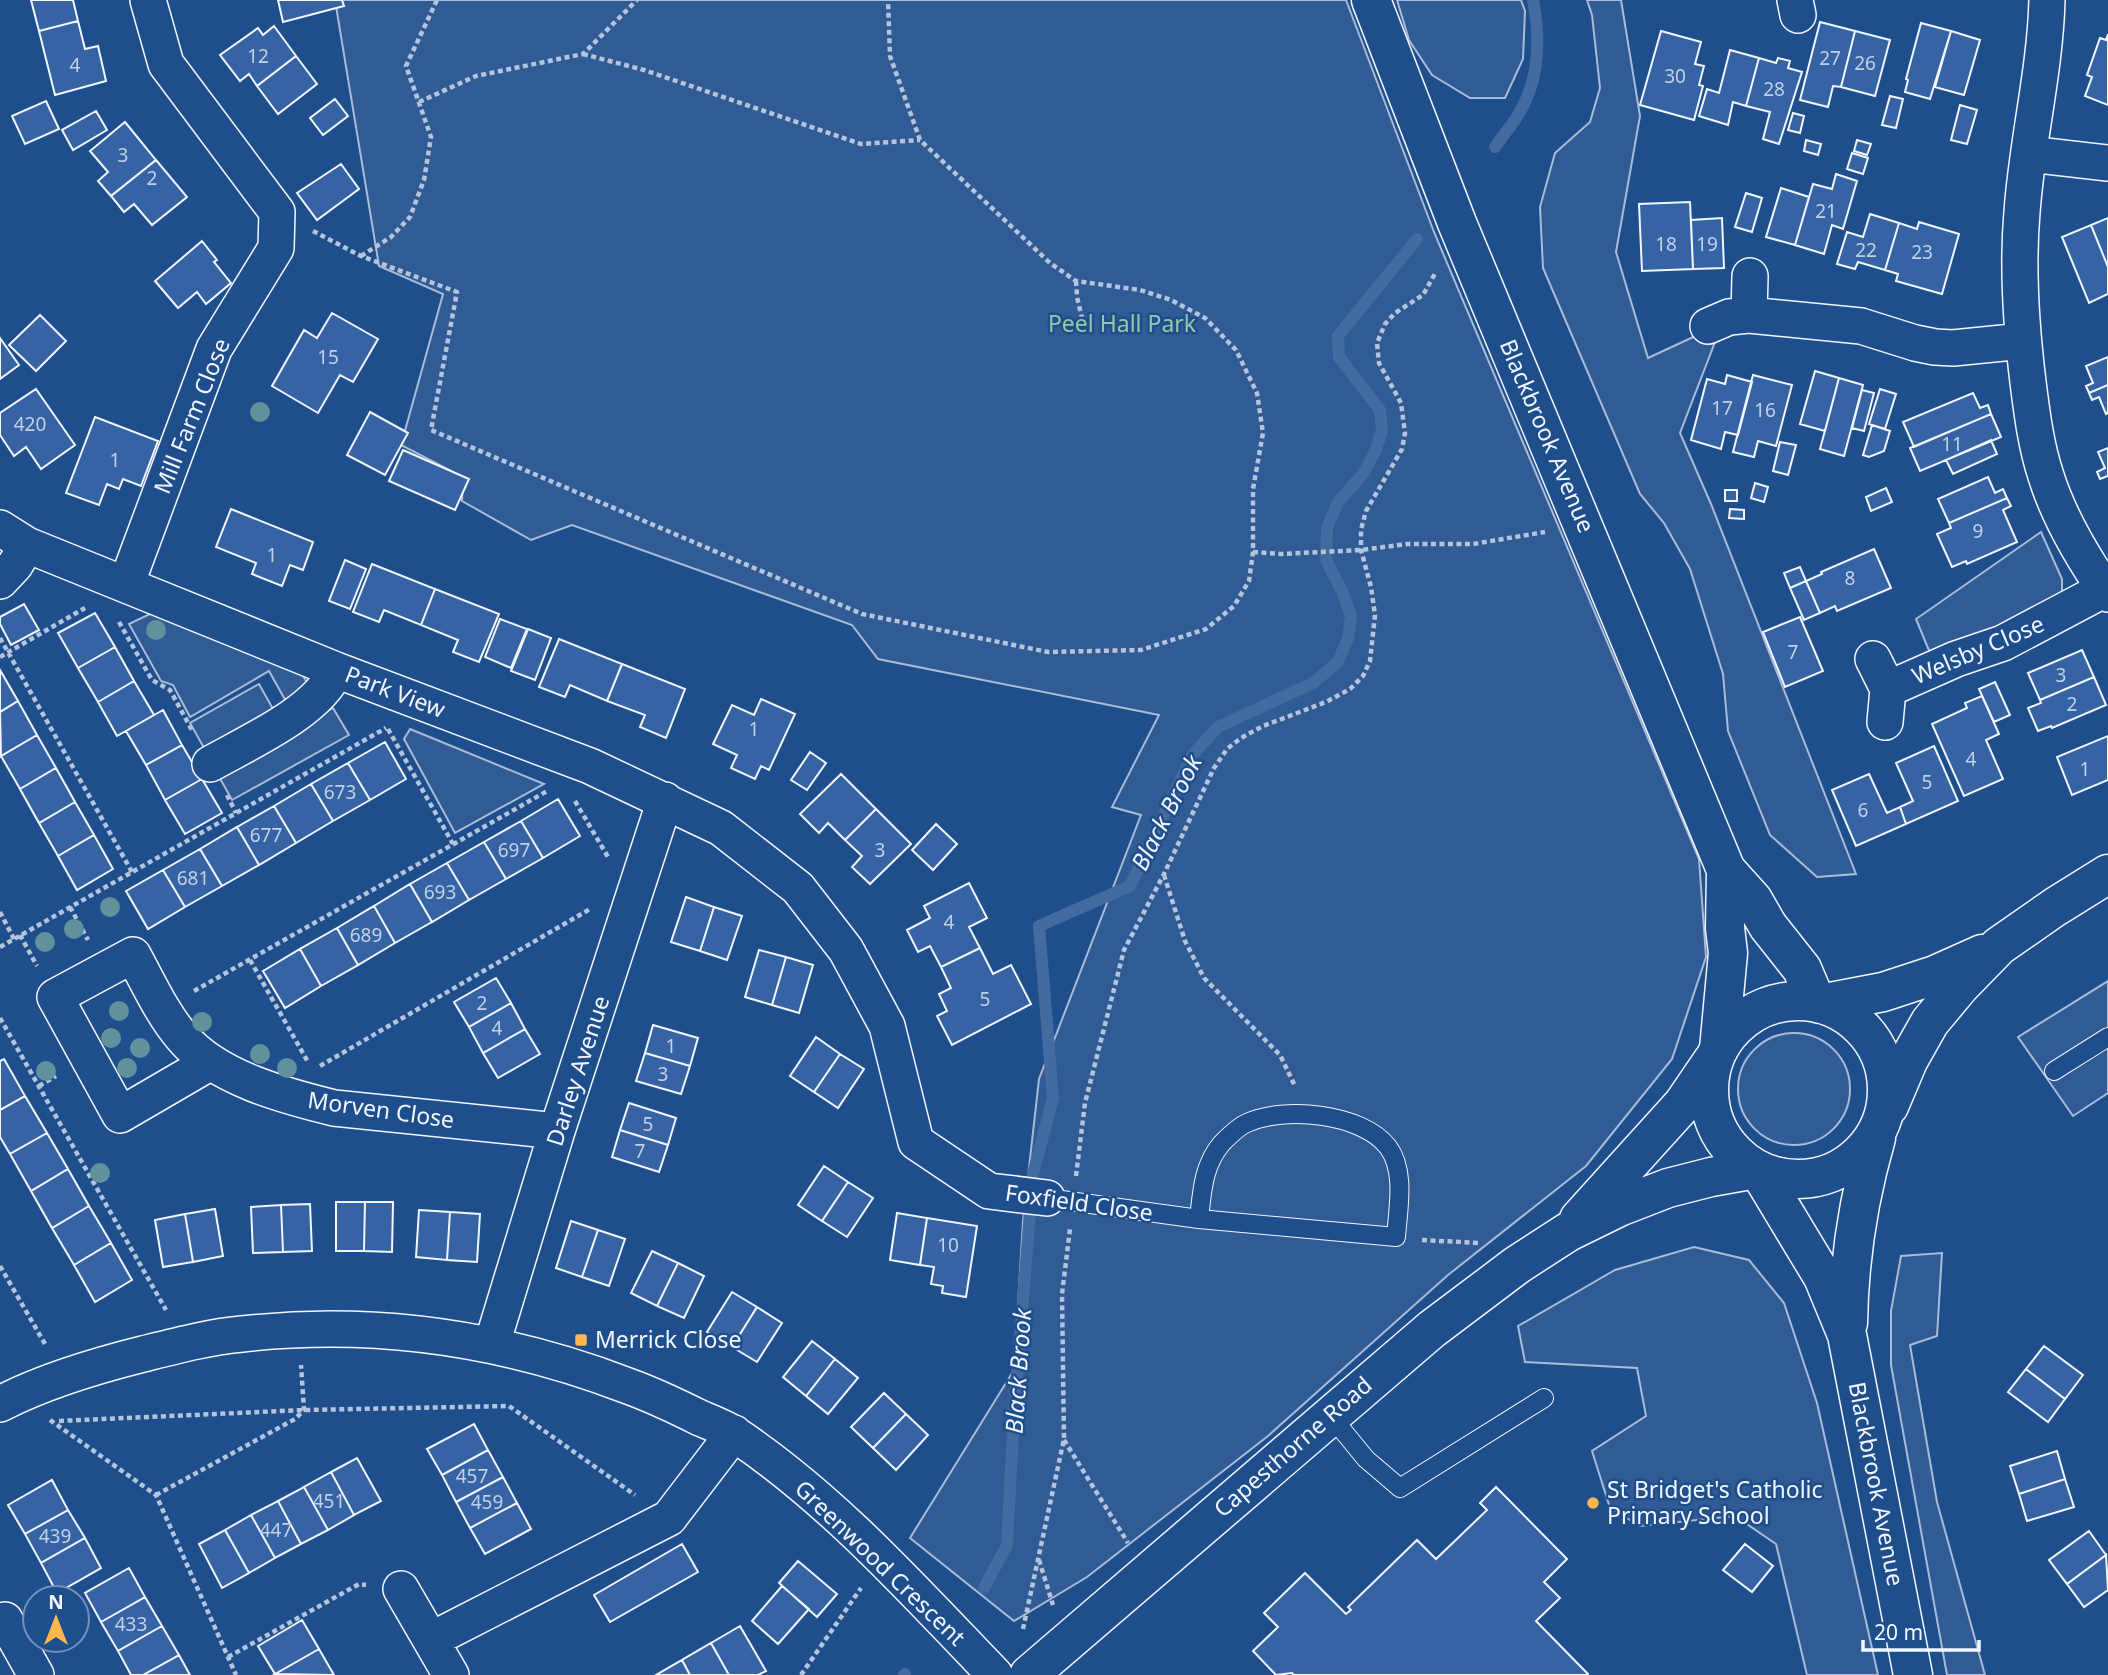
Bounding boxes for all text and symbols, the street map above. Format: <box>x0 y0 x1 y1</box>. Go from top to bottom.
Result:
house number: 12 <box>247 43 269 69</box>
house number: 27 <box>1819 45 1841 71</box>
house number: 26 <box>1854 50 1876 76</box>
house number: 4 <box>70 52 81 78</box>
house number: 30 <box>1664 63 1686 89</box>
house number: 28 <box>1763 76 1785 102</box>
house number: 3 <box>118 142 128 168</box>
house number: 2 <box>147 165 157 191</box>
house number: 21 <box>1815 198 1837 224</box>
house number: 18 <box>1655 231 1677 257</box>
house number: 19 <box>1696 231 1718 257</box>
house number: 22 <box>1855 237 1877 263</box>
house number: 23 <box>1911 239 1933 265</box>
park label: Peel Hall Park <box>1048 307 1197 339</box>
street label: Mill Farm Close <box>145 333 237 498</box>
street label: Blackbrook Avenue <box>1493 334 1603 537</box>
house number: 15 <box>317 344 339 370</box>
house number: 17 <box>1711 395 1733 421</box>
house number: 16 <box>1754 397 1776 423</box>
house number: 420 <box>14 411 46 437</box>
house number: 11 <box>1941 431 1963 457</box>
house number: 1 <box>110 447 120 473</box>
house number: 9 <box>1973 518 1983 544</box>
house number: 1 <box>267 542 277 568</box>
house number: 8 <box>1845 565 1855 591</box>
street label: Welsby Close <box>1907 607 2049 691</box>
house number: 7 <box>1788 639 1798 665</box>
street label: Park View <box>341 657 450 725</box>
house number: 3 <box>2056 662 2066 688</box>
house number: 2 <box>2067 691 2077 717</box>
house number: 1 <box>749 716 759 742</box>
house number: 4 <box>1966 746 1977 772</box>
water label: Black Brook <box>1122 748 1209 876</box>
house number: 1 <box>2080 756 2090 782</box>
house number: 5 <box>1922 769 1932 795</box>
house number: 673 <box>324 779 356 805</box>
house number: 6 <box>1858 797 1868 823</box>
house number: 677 <box>250 822 282 848</box>
house number: 697 <box>498 837 530 863</box>
house number: 3 <box>875 837 885 863</box>
house number: 681 <box>177 865 209 891</box>
house number: 693 <box>424 879 456 905</box>
house number: 4 <box>944 909 955 935</box>
house number: 689 <box>350 922 382 948</box>
house number: 5 <box>980 986 990 1012</box>
house number: 2 <box>477 990 487 1016</box>
street label: Darley Avenue <box>538 992 616 1150</box>
house number: 4 <box>492 1015 503 1041</box>
house number: 1 <box>666 1033 676 1059</box>
house number: 3 <box>658 1061 668 1087</box>
street label: Morven Close <box>306 1083 456 1135</box>
house number: 5 <box>643 1111 653 1137</box>
house number: 7 <box>635 1138 645 1164</box>
street label: Foxfield Close <box>1003 1176 1155 1228</box>
house number: 10 <box>937 1232 959 1258</box>
water label: Black Brook <box>997 1306 1038 1435</box>
place label: Merrick Close <box>595 1323 741 1355</box>
marker: Merrick Close <box>573 1332 589 1348</box>
street label: Capesthorne Road <box>1206 1369 1378 1524</box>
street label: Blackbrook Avenue <box>1842 1379 1912 1589</box>
house number: 457 <box>456 1463 488 1489</box>
street label: Greenwood Crescent <box>788 1472 973 1652</box>
place label: St Bridget's Catholic Primary School <box>1607 1473 1823 1531</box>
house number: 451 <box>313 1488 345 1514</box>
house number: 459 <box>471 1489 503 1515</box>
marker: St Bridget's Catholic Primary School <box>1585 1495 1601 1511</box>
house number: 447 <box>260 1517 292 1543</box>
house number: 439 <box>39 1523 71 1549</box>
north arrow <box>21 1584 91 1654</box>
text: N <box>48 1589 64 1615</box>
scale bar <box>1863 1608 1979 1652</box>
house number: 433 <box>115 1611 147 1637</box>
text: 20 m <box>1874 1618 1923 1646</box>

